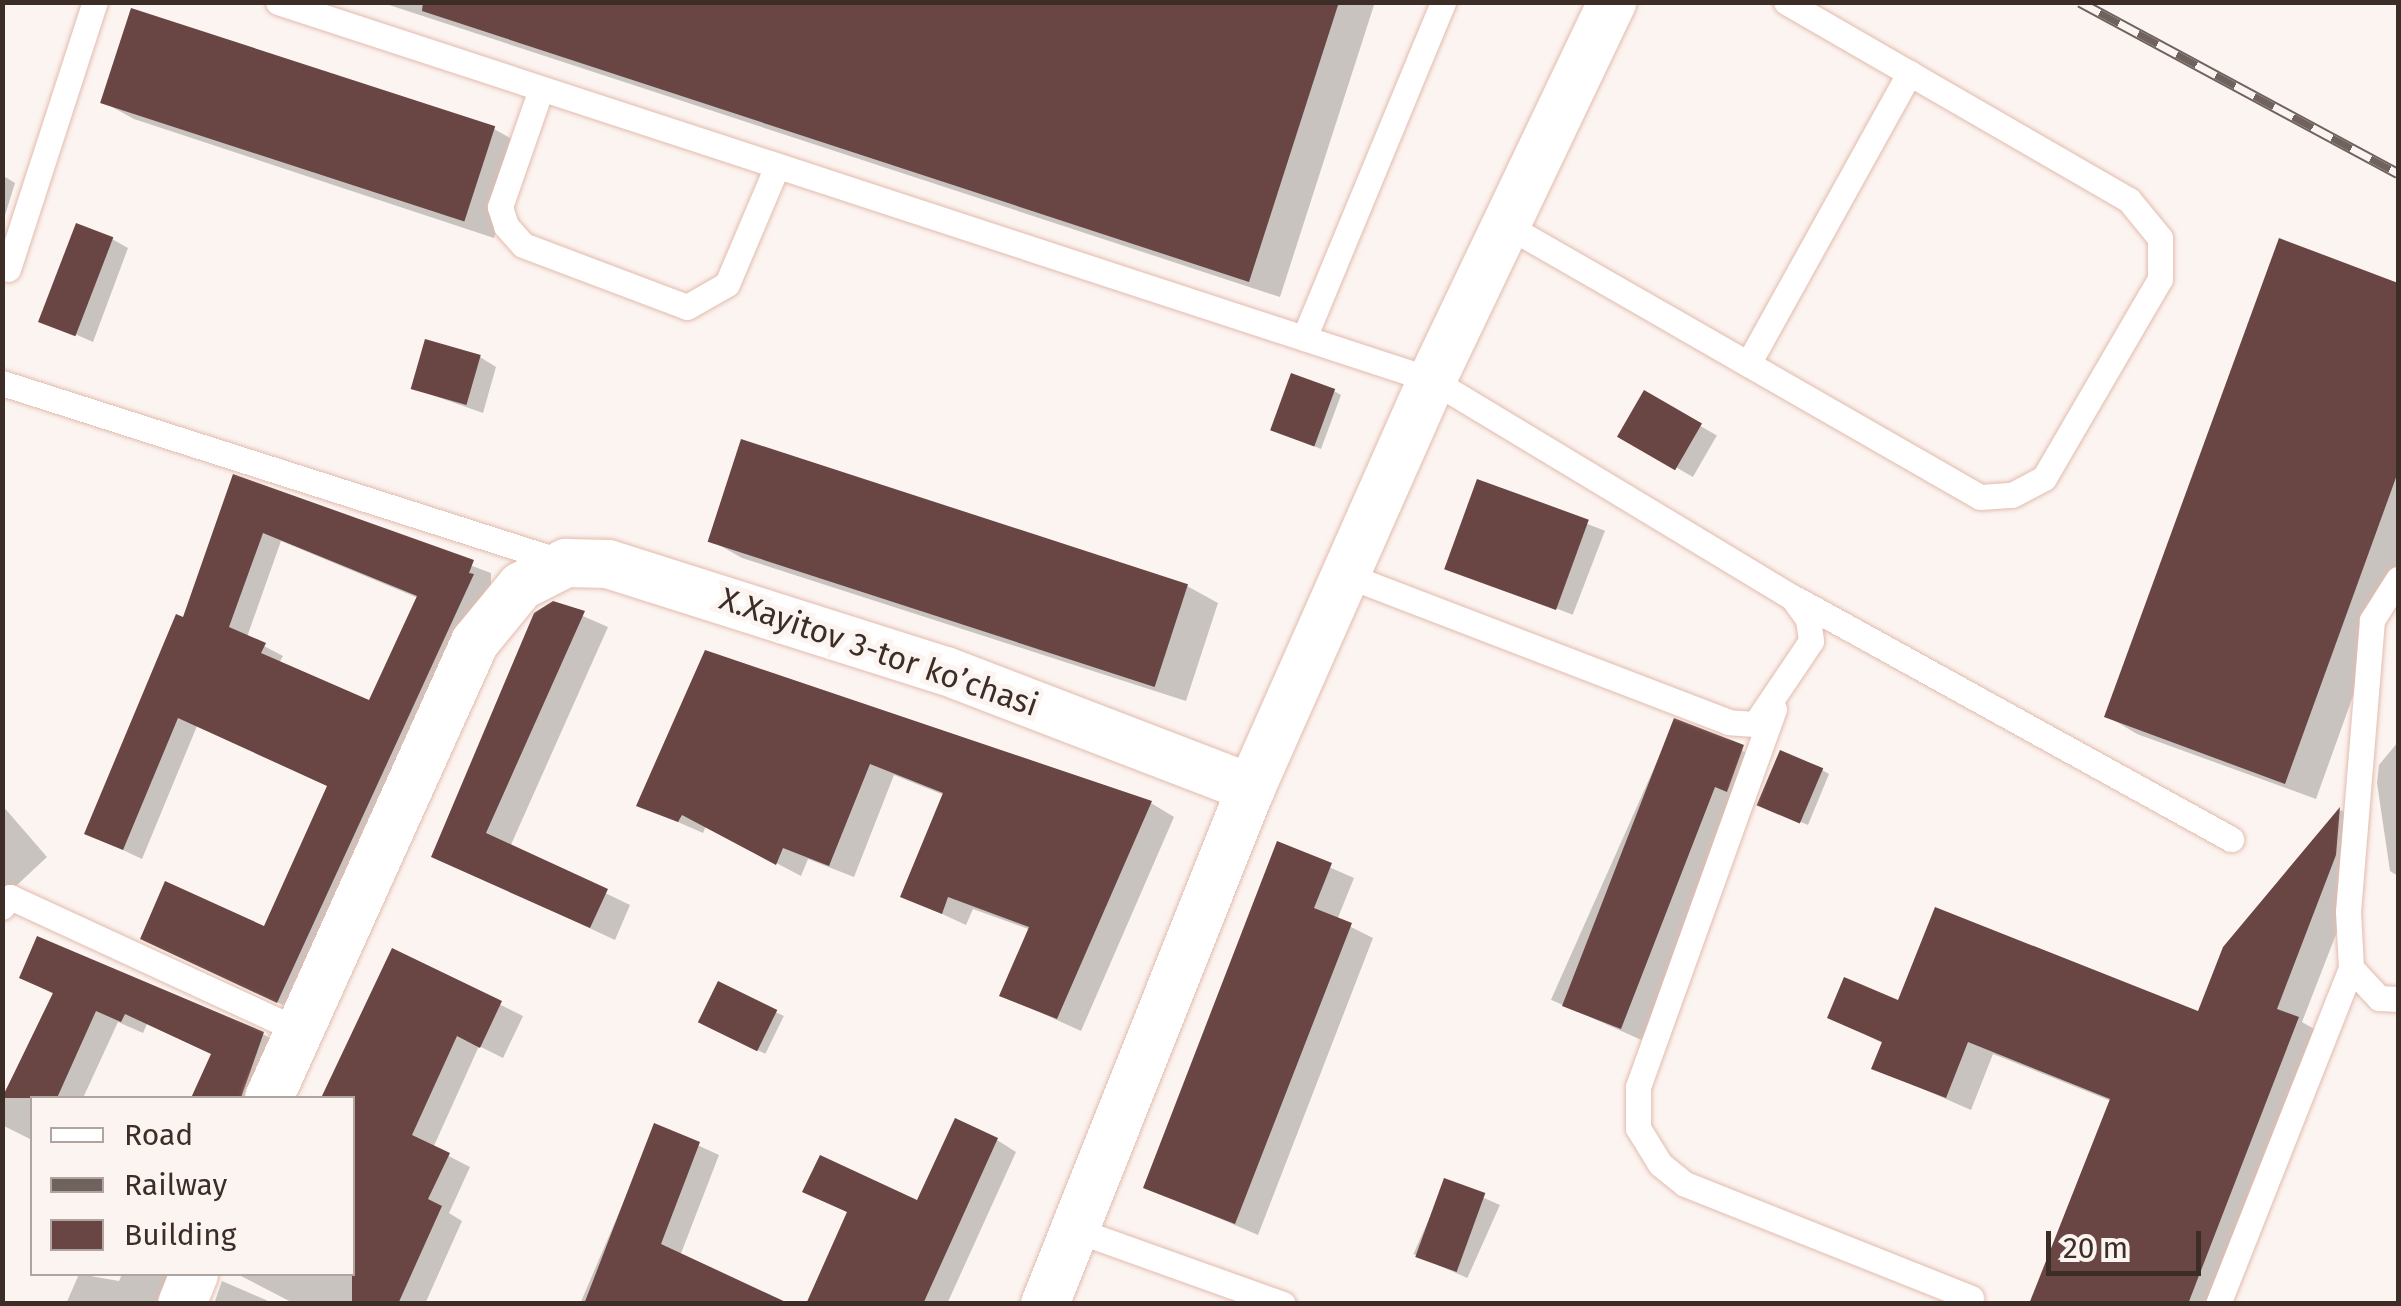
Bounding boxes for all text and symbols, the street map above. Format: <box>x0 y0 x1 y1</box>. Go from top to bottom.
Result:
street label: X.Xayitov 3-tor koʼchasi <box>715 579 1043 725</box>
legend <box>30 1096 355 1276</box>
text: Road <box>124 1117 193 1153</box>
text: Railway <box>124 1167 227 1203</box>
scale bar <box>2051 1211 2206 1273</box>
text: Building <box>124 1217 236 1253</box>
text: 20 m <box>2063 1230 2128 1266</box>

